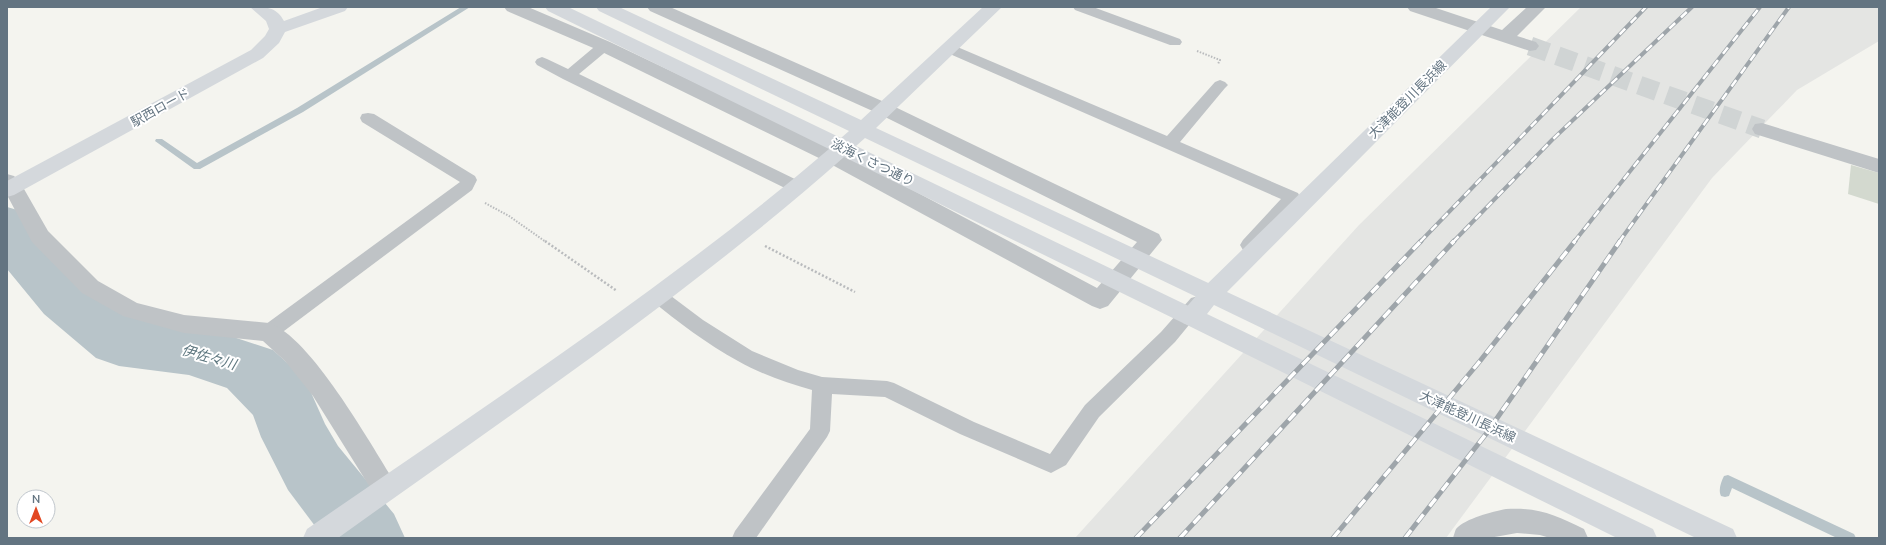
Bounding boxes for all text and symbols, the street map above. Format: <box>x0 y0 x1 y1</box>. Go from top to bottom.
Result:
street label: 大津能登川長浜線 <box>1365 57 1451 143</box>
street label: 駅西ロード <box>128 84 193 132</box>
street label: 淡海くさつ通り <box>828 135 917 191</box>
water label: 伊佐々川 <box>179 341 240 375</box>
street label: 大津能登川長浜線 <box>1417 387 1519 447</box>
north arrow <box>16 489 56 529</box>
text: N <box>32 492 40 507</box>

